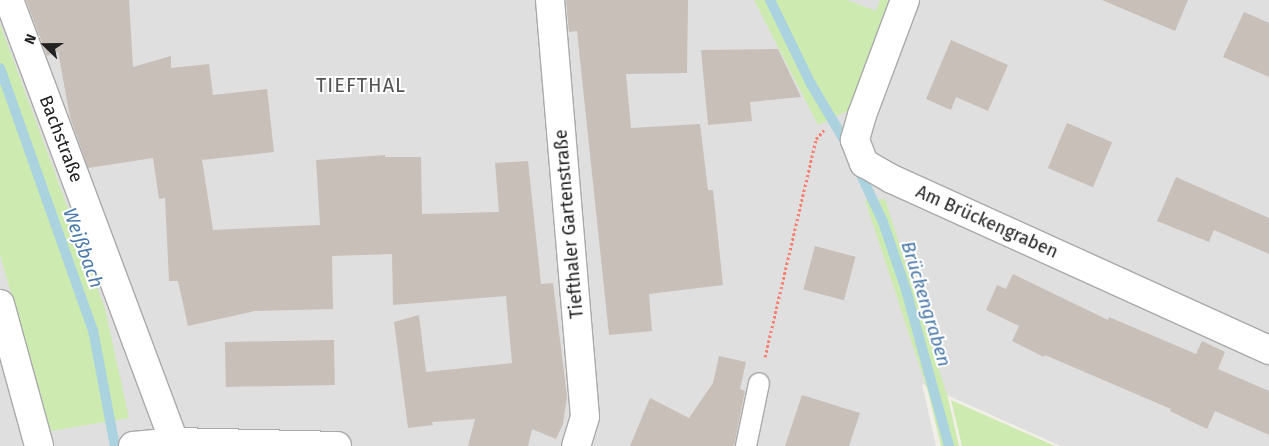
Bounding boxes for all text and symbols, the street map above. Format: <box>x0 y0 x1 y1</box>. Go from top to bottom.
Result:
north arrow <box>20 20 70 70</box>
text: N <box>21 32 40 47</box>
district label: TIEFTHAL <box>315 73 407 97</box>
street label: Bachstraße <box>35 92 87 186</box>
street label: Tiefthaler Gartenstraße <box>550 129 588 319</box>
street label: Am Brückengraben <box>913 181 1061 263</box>
water label: Weißbach <box>58 205 108 291</box>
water label: Brückengraben <box>896 238 956 370</box>

